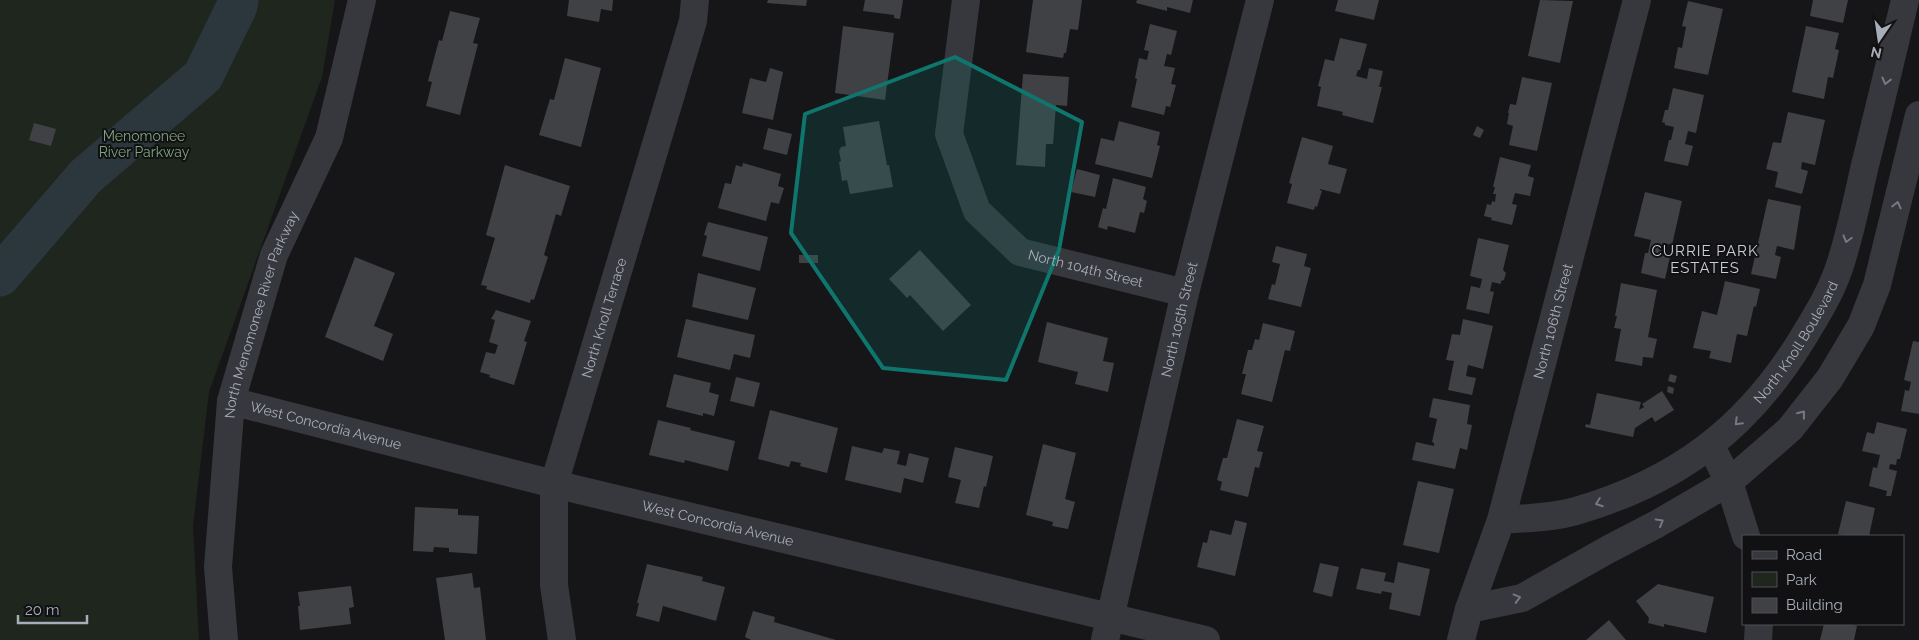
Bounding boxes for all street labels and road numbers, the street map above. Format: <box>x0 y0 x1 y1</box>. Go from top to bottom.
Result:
street label: North Menomonee River Parkway <box>222 208 302 419</box>
street label: North 104th Street <box>1026 246 1145 290</box>
street label: North Knoll Terrace <box>578 256 629 380</box>
street label: North 105th Street <box>1158 260 1201 379</box>
street label: North 106th Street <box>1530 262 1576 381</box>
street label: North Knoll Boulevard <box>1750 279 1841 407</box>
street label: West Concordia Avenue <box>249 398 403 452</box>
street label: West Concordia Avenue <box>640 497 795 549</box>

